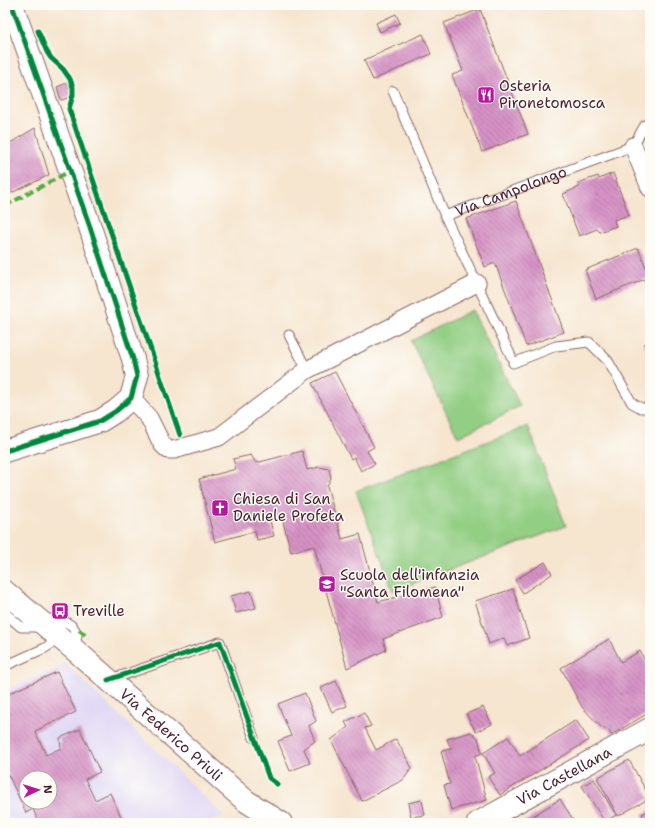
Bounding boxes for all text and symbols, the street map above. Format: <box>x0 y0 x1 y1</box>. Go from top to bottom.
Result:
place label: Osteria Pironetomosca <box>499 76 606 113</box>
restaurant icon: Osteria Pironetomosca <box>476 85 496 105</box>
street label: Via Campolongo <box>452 162 570 221</box>
place label: Chiesa di San Daniele Profeta <box>233 489 344 526</box>
church icon: Chiesa di San Daniele Profeta <box>210 498 230 518</box>
place label: Scuola dell'infanzia "Santa Filomena" <box>340 565 480 602</box>
school or university icon: Scuola dell'infanzia "Santa Filomena" <box>317 574 337 594</box>
bus stop icon: Treville <box>50 601 70 621</box>
place label: Treville <box>73 601 125 621</box>
street label: Via Federico Priuli <box>115 684 227 786</box>
street label: Via Castellana <box>513 742 616 810</box>
north arrow <box>18 770 58 810</box>
text: N <box>40 784 55 794</box>

